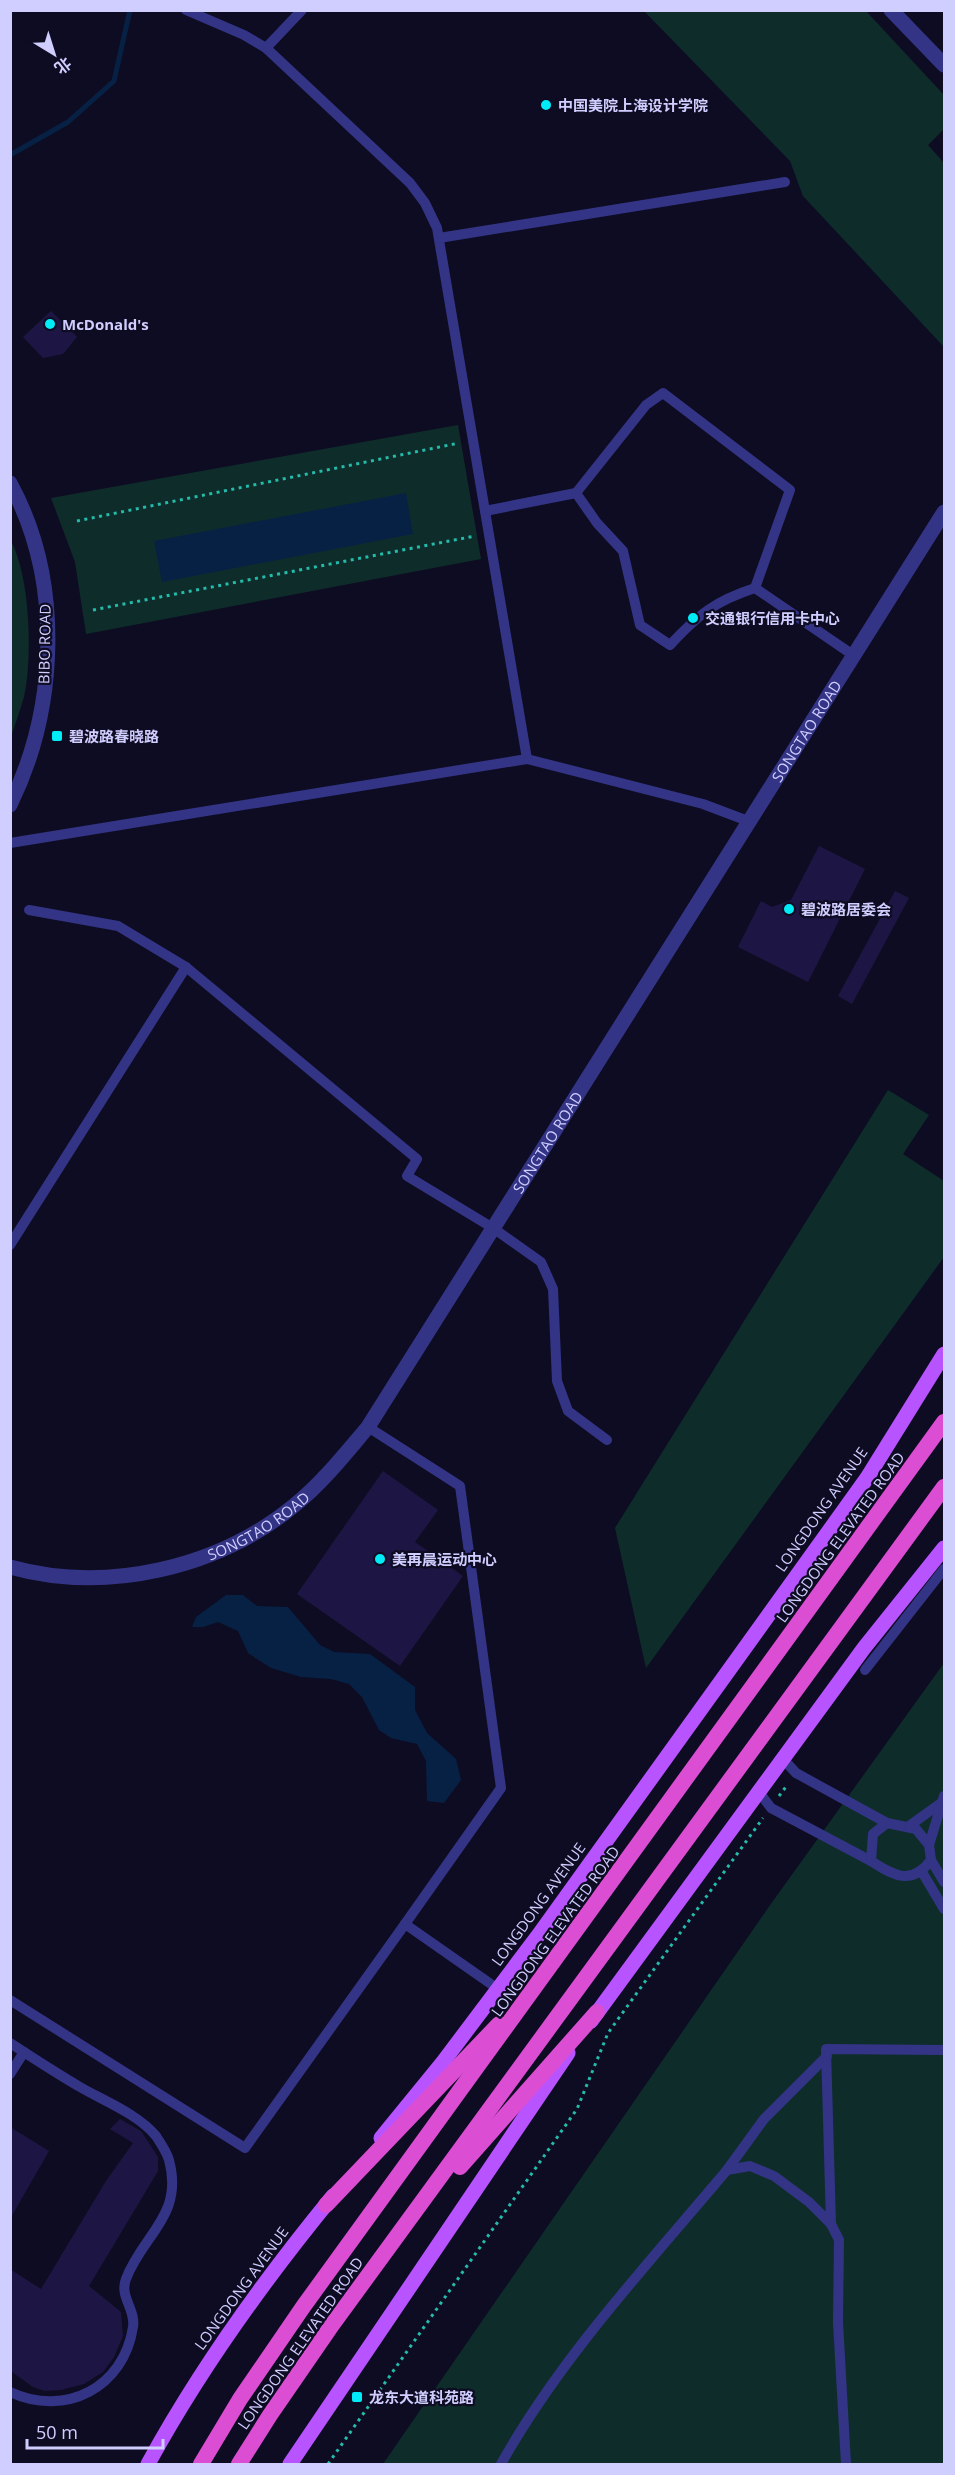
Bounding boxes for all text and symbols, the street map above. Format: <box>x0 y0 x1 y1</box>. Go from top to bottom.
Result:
north arrow <box>24 24 84 84</box>
text: 北 <box>50 52 76 79</box>
place label: 中国美院上海设计学院 <box>558 95 708 115</box>
marker: 中国美院上海设计学院 <box>539 98 553 112</box>
place label: McDonald's <box>62 314 149 334</box>
marker: McDonald's <box>43 317 57 331</box>
street label: BIBO ROAD <box>33 604 55 684</box>
place label: 交通银行信用卡中心 <box>705 608 840 628</box>
marker: 交通银行信用卡中心 <box>686 611 700 625</box>
street label: SONGTAO ROAD <box>767 676 846 786</box>
place label: 碧波路春晓路 <box>69 726 159 746</box>
marker: 碧波路春晓路 <box>50 729 64 743</box>
place label: 碧波路居委会 <box>801 899 891 919</box>
marker: 碧波路居委会 <box>782 902 796 916</box>
street label: SONGTAO ROAD <box>508 1087 587 1197</box>
street label: LONGDONG AVENUE <box>770 1443 872 1575</box>
street label: LONGDONG ELEVATED ROAD <box>771 1448 909 1626</box>
street label: SONGTAO ROAD <box>204 1487 314 1565</box>
place label: 美再晨运动中心 <box>392 1549 497 1569</box>
marker: 美再晨运动中心 <box>373 1552 387 1566</box>
street label: LONGDONG AVENUE <box>487 1838 589 1970</box>
street label: LONGDONG ELEVATED ROAD <box>486 1842 624 2020</box>
street label: LONGDONG AVENUE <box>190 2222 292 2354</box>
street label: LONGDONG ELEVATED ROAD <box>233 2253 367 2433</box>
place label: 龙东大道科苑路 <box>369 2387 474 2407</box>
marker: 龙东大道科苑路 <box>350 2390 364 2404</box>
scale bar <box>27 2412 164 2450</box>
text: 50 m <box>36 2420 78 2444</box>

